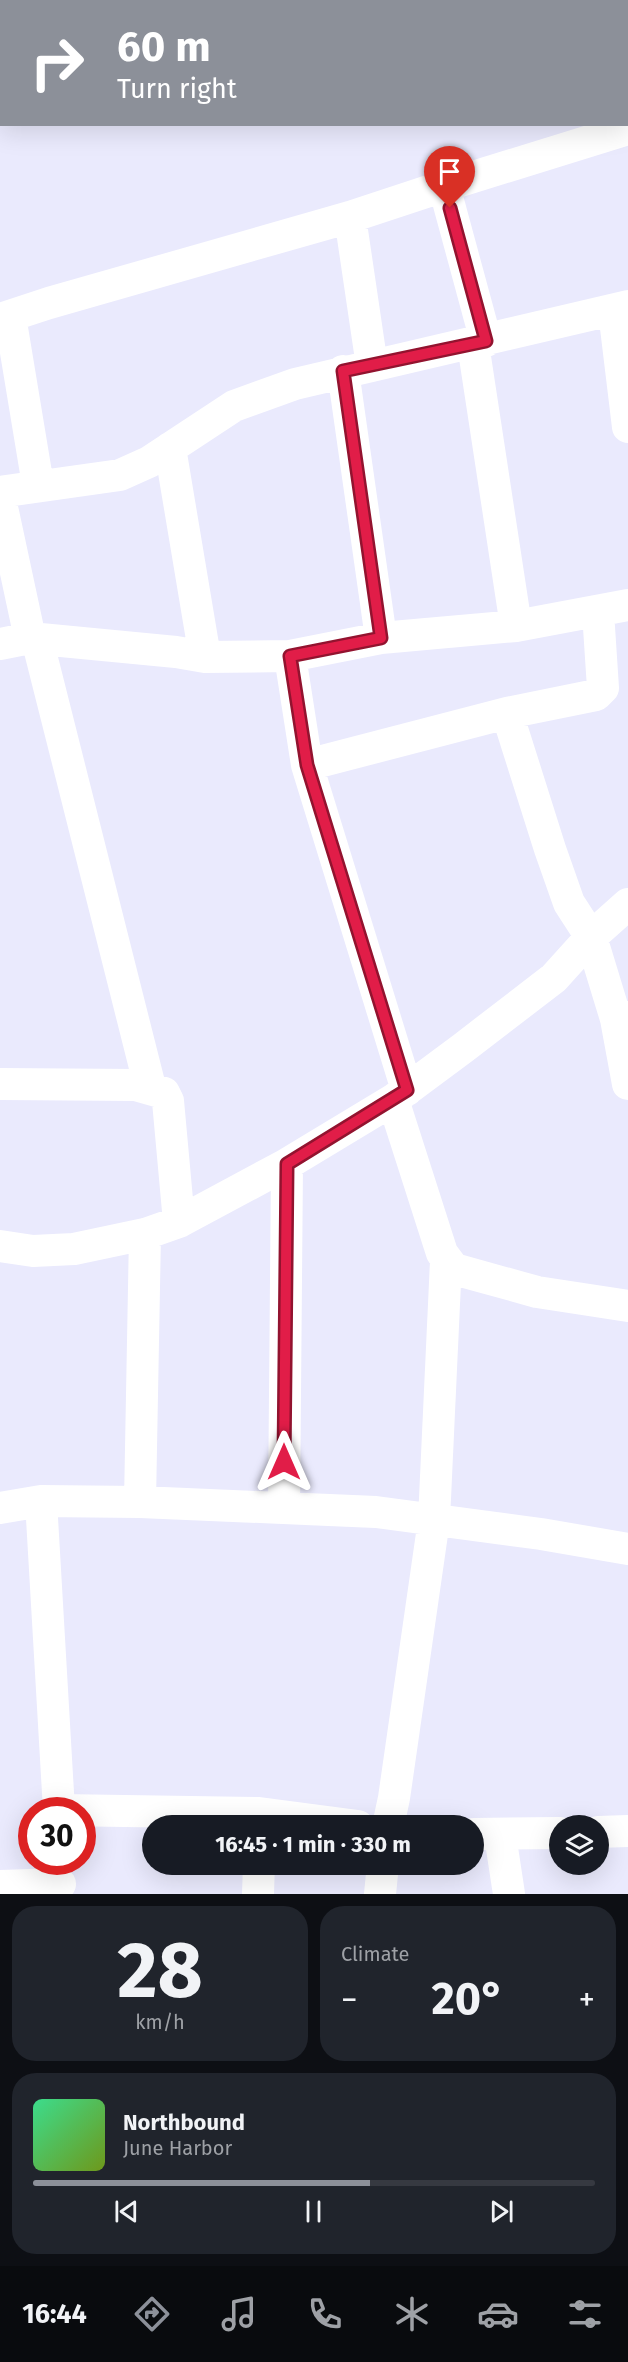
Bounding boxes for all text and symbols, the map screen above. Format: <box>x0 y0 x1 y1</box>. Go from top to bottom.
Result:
text: 60 m <box>117 22 211 72</box>
icon: right <box>18 24 96 102</box>
text: Turn right <box>117 73 237 105</box>
pin <box>424 146 475 208</box>
icon: arrive <box>433 155 466 188</box>
position arrow <box>252 1430 316 1494</box>
speed limit sign: 30 <box>18 1797 96 1875</box>
map controls <box>549 1815 609 1875</box>
button: layers <box>549 1815 609 1875</box>
text: 16:45 · 1 min · 330 m <box>215 1831 411 1858</box>
text: 28 <box>117 1924 203 2018</box>
text: Climate <box>341 1942 409 1966</box>
text: 20° <box>431 1972 505 2026</box>
text: − <box>341 1980 358 2020</box>
text: + <box>579 1980 595 2020</box>
text: km/h <box>135 2010 185 2034</box>
text: Northbound <box>123 2109 245 2136</box>
text: June Harbor <box>123 2136 232 2160</box>
icon: previous <box>110 2195 143 2228</box>
icon: pause <box>297 2195 330 2228</box>
icon: next <box>485 2195 518 2228</box>
icon: directions <box>131 2293 173 2335</box>
icon: music <box>218 2293 260 2335</box>
icon: phone <box>304 2293 346 2335</box>
icon: climate <box>391 2293 433 2335</box>
icon: car <box>477 2293 519 2335</box>
icon: filters <box>564 2293 606 2335</box>
text: 16:44 <box>22 2298 87 2330</box>

